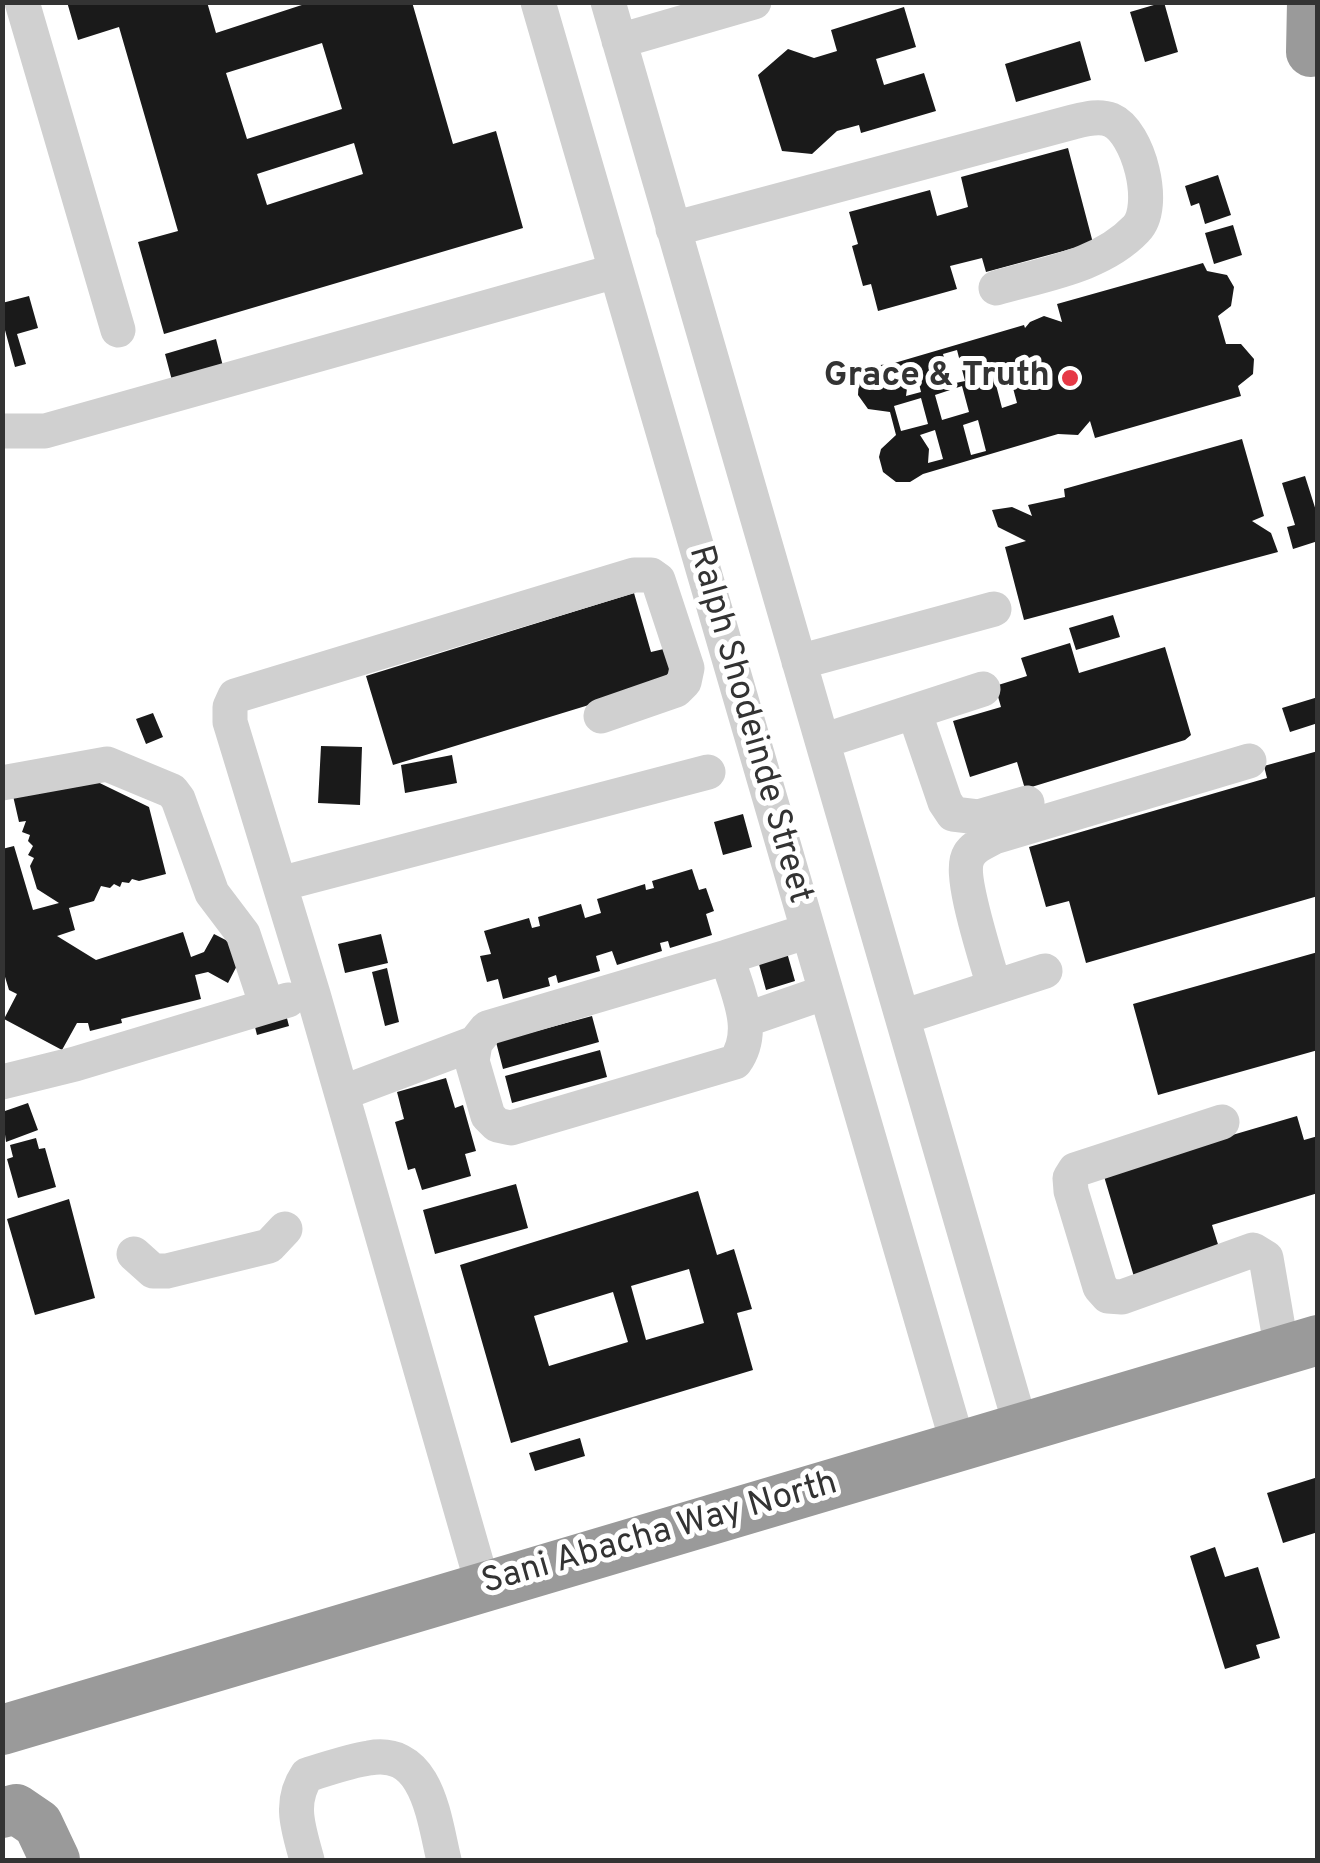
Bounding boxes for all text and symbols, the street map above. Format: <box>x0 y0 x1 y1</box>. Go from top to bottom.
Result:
place label: Grace & Truth <box>824 357 1050 399</box>
marker: Grace & Truth <box>1059 367 1081 389</box>
street label: Ralph Shodeinde Street <box>677 541 819 909</box>
street label: Sani Abacha Way North <box>477 1464 843 1606</box>

